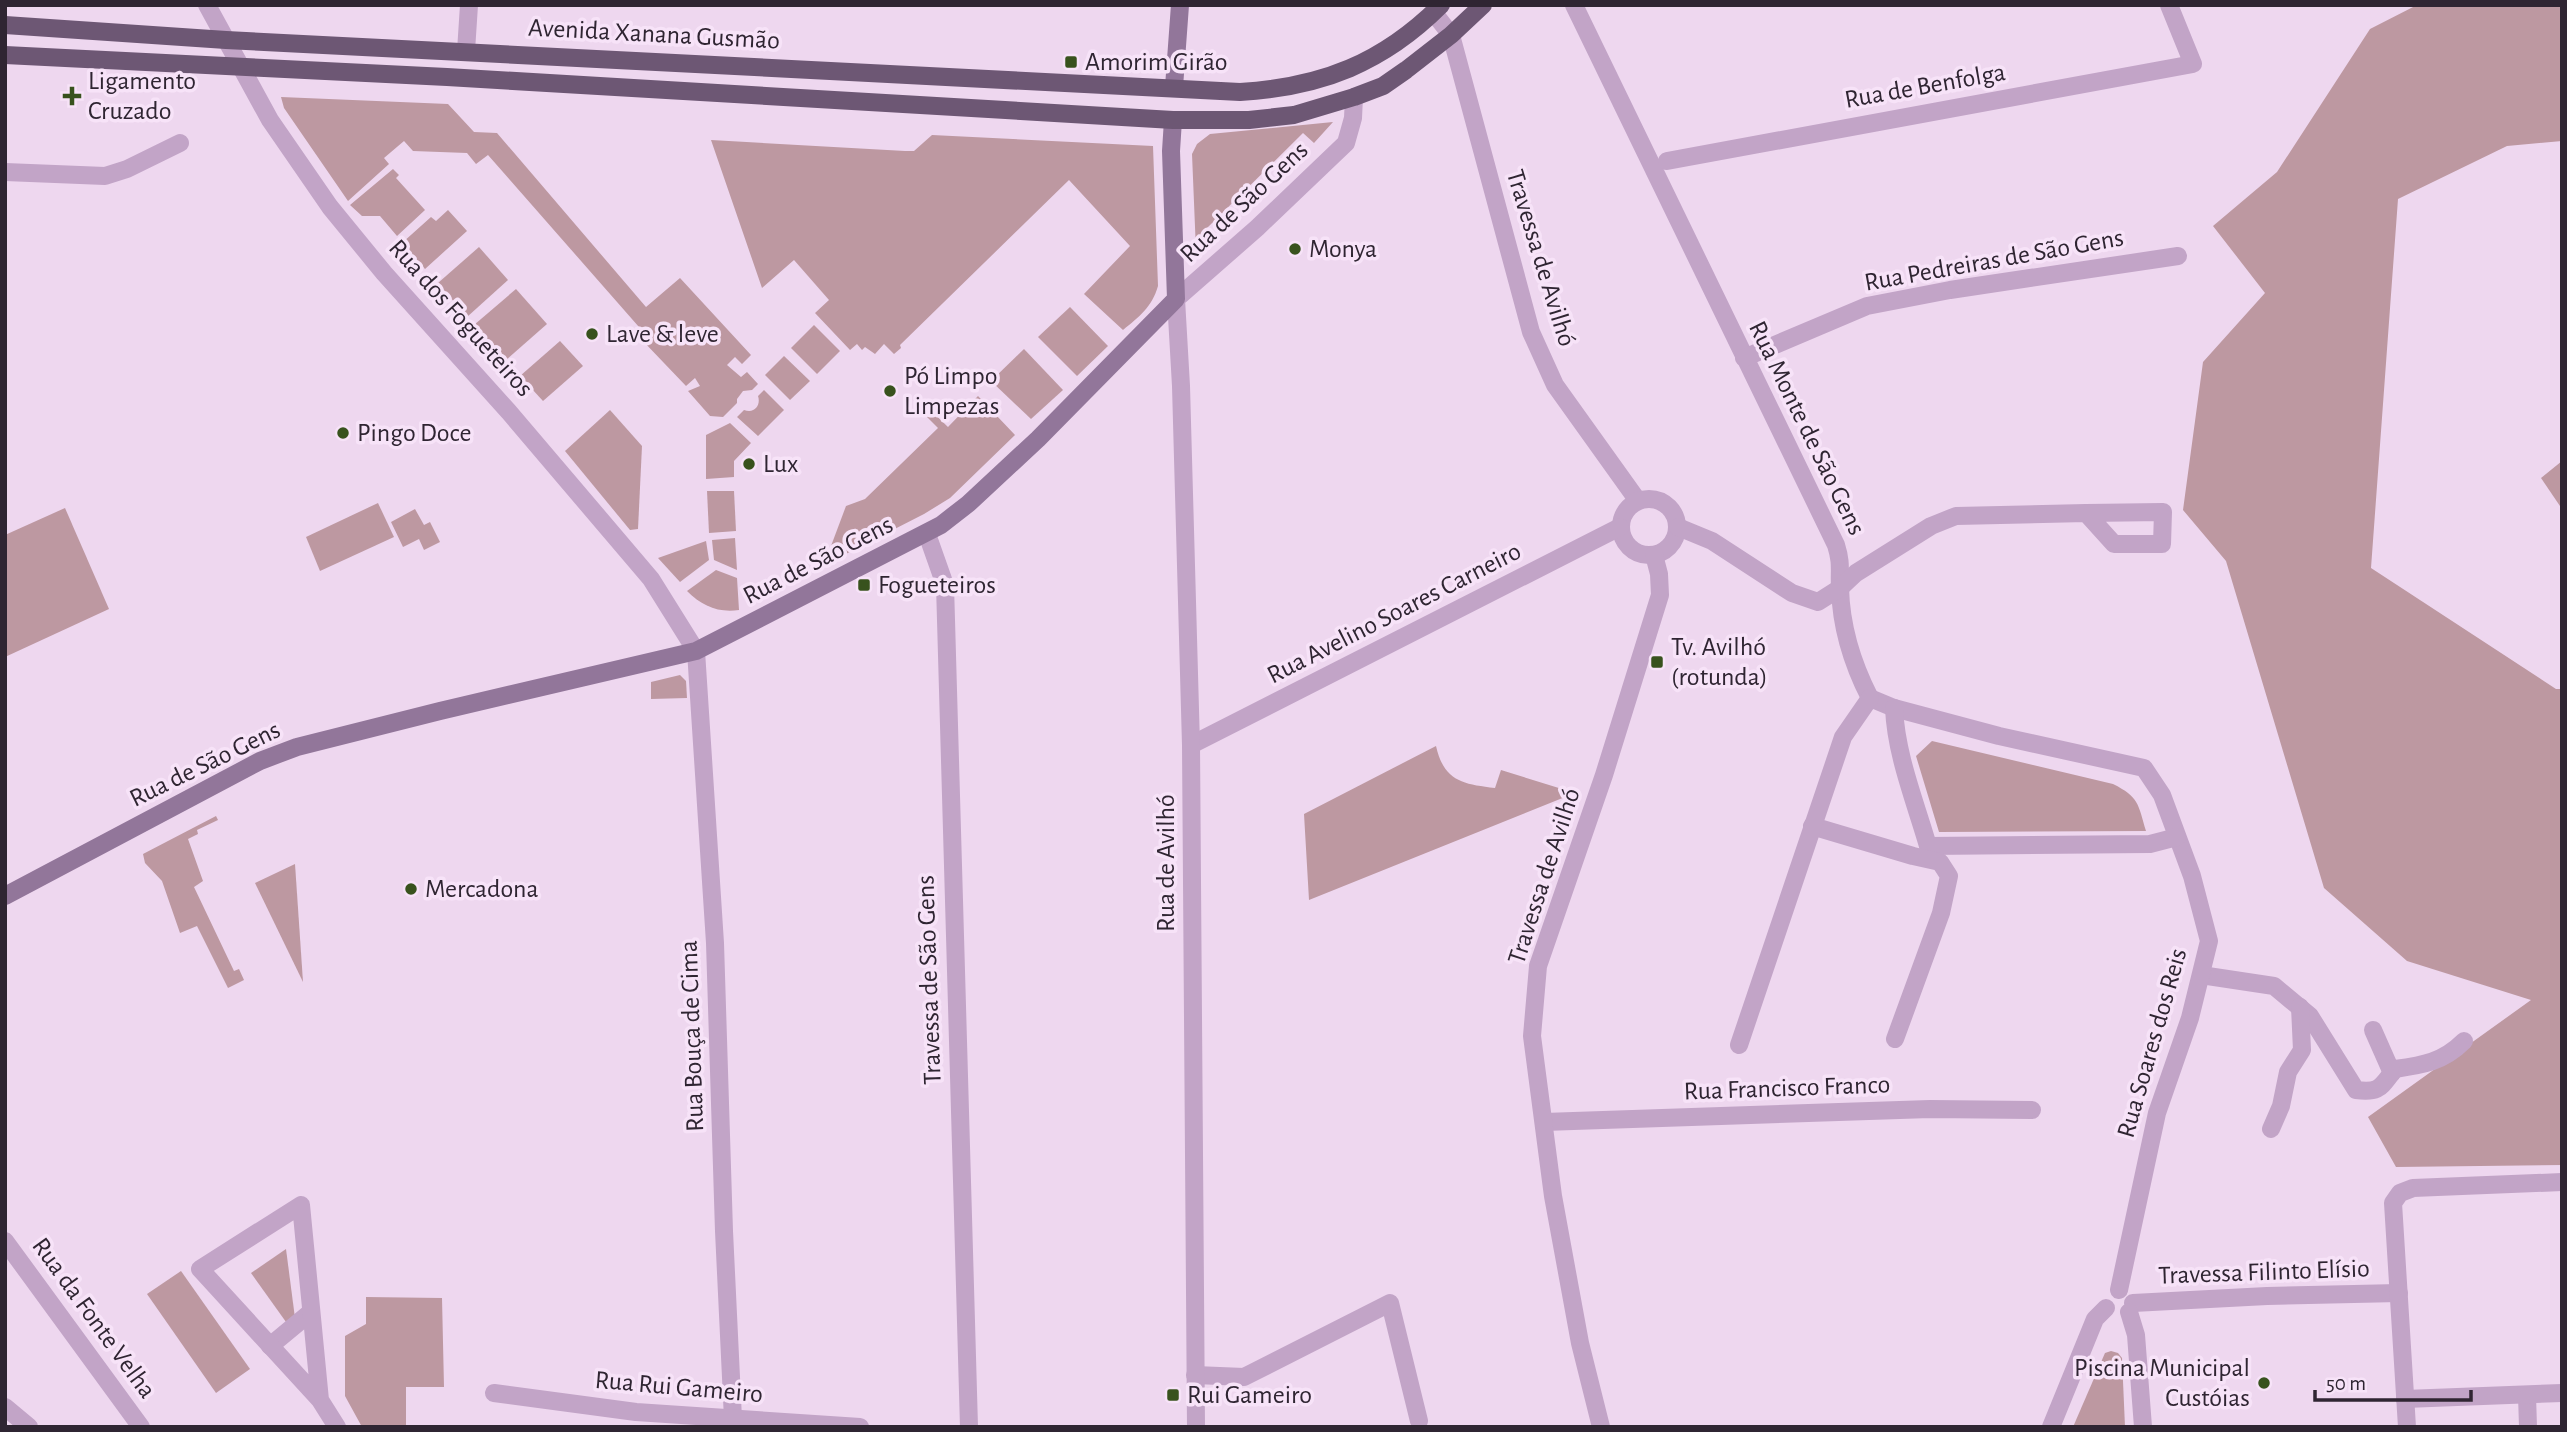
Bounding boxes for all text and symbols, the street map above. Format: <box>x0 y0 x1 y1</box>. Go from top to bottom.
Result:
street label: Avenida Xanana Gusmão <box>528 14 780 54</box>
place label: Amorim Girão <box>1085 49 1228 75</box>
marker: Amorim Girão <box>1063 54 1079 70</box>
street label: Rua de Benfolga <box>1842 59 2008 113</box>
place label: Ligamento Cruzado <box>88 68 196 124</box>
marker: Ligamento Cruzado <box>62 86 82 106</box>
street label: Rua de São Gens <box>1175 137 1313 267</box>
street label: Travessa de Avilhó <box>1502 167 1580 349</box>
street label: Rua Pedreiras de São Gens <box>1862 224 2126 296</box>
street label: Rua dos Fogueteiros <box>384 234 538 402</box>
place label: Monya <box>1309 236 1377 262</box>
marker: Monya <box>1287 241 1303 257</box>
street label: Rua Monte de São Gens <box>1744 317 1870 539</box>
place label: Lave & leve <box>606 321 719 347</box>
marker: Lave & leve <box>584 326 600 342</box>
place label: Pó Limpo Limpezas <box>904 363 999 419</box>
marker: Pó Limpo Limpezas <box>882 383 898 399</box>
place label: Pingo Doce <box>357 420 472 446</box>
marker: Pingo Doce <box>335 425 351 441</box>
place label: Lux <box>763 451 798 477</box>
marker: Lux <box>741 456 757 472</box>
street label: Rua de São Gens <box>739 511 897 609</box>
street label: Rua Avelino Soares Carneiro <box>1263 538 1525 688</box>
place label: Fogueteiros <box>878 572 996 598</box>
marker: Fogueteiros <box>856 577 872 593</box>
place label: Tv. Avilhó (rotunda) <box>1671 634 1768 690</box>
marker: Tv. Avilhó (rotunda) <box>1649 654 1665 670</box>
street label: Rua de São Gens <box>126 716 284 812</box>
street label: Travessa de Avilhó <box>1503 785 1585 967</box>
street label: Rua de Avilhó <box>1153 794 1179 932</box>
street label: Travessa de São Gens <box>912 875 946 1085</box>
place label: Mercadona <box>425 876 539 902</box>
marker: Mercadona <box>403 881 419 897</box>
street label: Rua Bouça de Cima <box>676 940 708 1132</box>
street label: Rua Soares dos Reis <box>2113 945 2191 1141</box>
street label: Rua Francisco Franco <box>1683 1071 1891 1105</box>
street label: Rua da Fonte Velha <box>27 1233 161 1403</box>
street label: Travessa Filinto Elísio <box>2158 1255 2370 1289</box>
place label: Piscina Municipal Custóias <box>2074 1355 2250 1411</box>
scale bar <box>2315 1358 2471 1402</box>
street label: Rua Rui Gameiro <box>594 1367 764 1407</box>
text: 50 m <box>2326 1373 2366 1394</box>
marker: Piscina Municipal Custóias <box>2256 1375 2272 1391</box>
place label: Rui Gameiro <box>1187 1382 1312 1408</box>
marker: Rui Gameiro <box>1165 1387 1181 1403</box>

